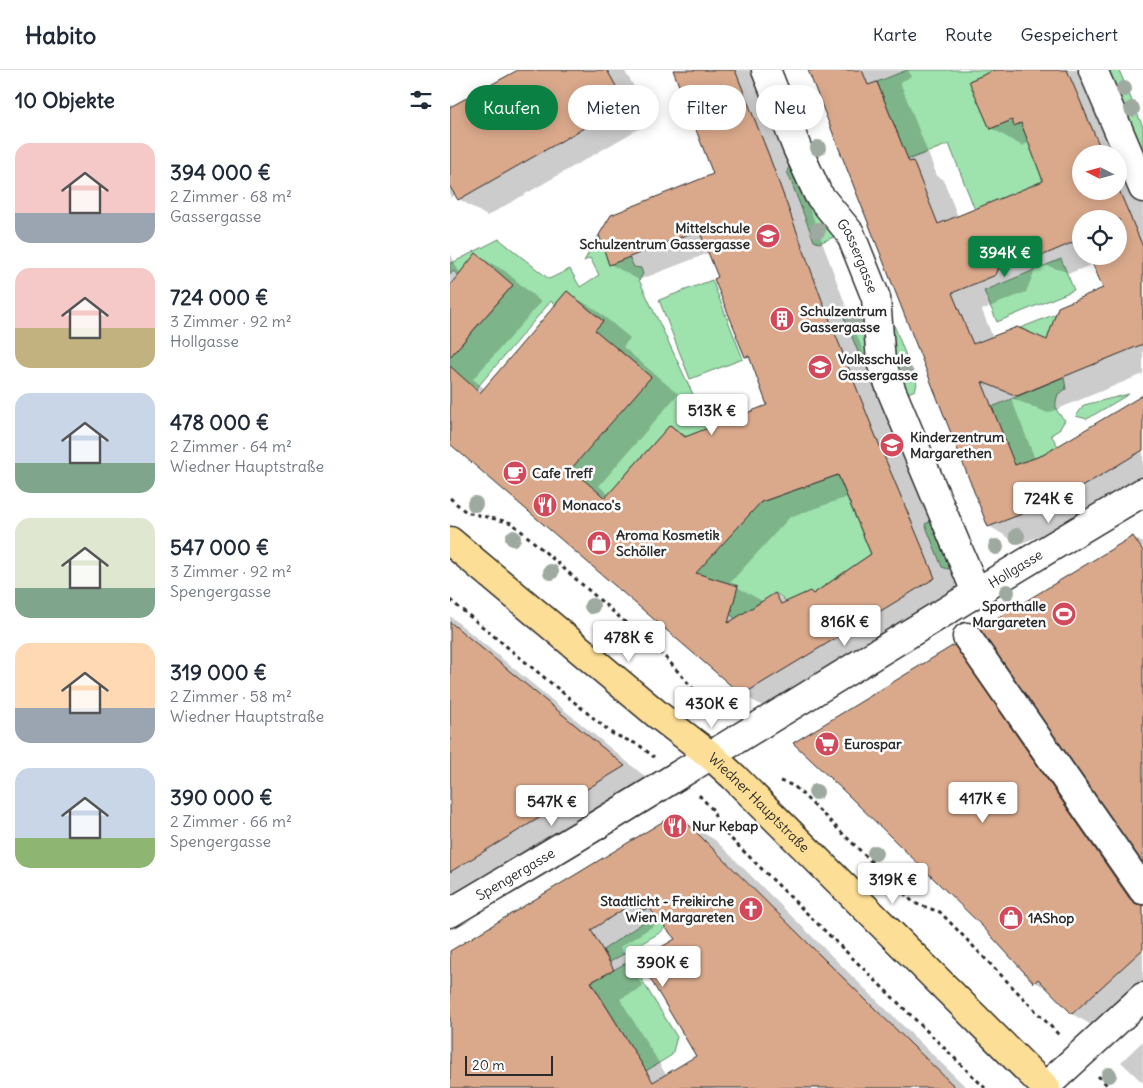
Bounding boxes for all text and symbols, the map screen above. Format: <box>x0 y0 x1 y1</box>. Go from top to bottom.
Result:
text: Habito <box>25 20 96 50</box>
text: Karte <box>873 23 917 46</box>
text: Route <box>945 23 992 46</box>
text: Gespeichert <box>1020 23 1118 46</box>
chip: Kaufen <box>465 85 558 130</box>
chip: Mieten <box>568 85 659 130</box>
chip: Filter <box>669 85 746 130</box>
chip: Neu <box>756 85 824 130</box>
icon: filters <box>407 86 435 114</box>
text: 10 Objekte <box>15 87 115 114</box>
north arrow <box>1072 145 1128 200</box>
map controls <box>1072 145 1127 265</box>
text: 394 000 € <box>170 159 271 186</box>
icon: home <box>55 163 115 223</box>
text: 2 Zimmer · 68 m² <box>170 186 292 206</box>
text: Gassergasse <box>170 206 261 226</box>
button: locate <box>1072 210 1127 265</box>
street label: Gassergasse <box>833 215 882 296</box>
place label: Mittelschule Schulzentrum Gassergasse <box>580 219 750 253</box>
school or university icon: Mittelschule Schulzentrum Gassergasse <box>755 223 781 249</box>
pin: 394K € <box>964 236 1046 278</box>
text: 394K € <box>979 242 1031 262</box>
text: 724 000 € <box>170 284 269 311</box>
icon: home <box>55 288 115 348</box>
place label: Schulzentrum Gassergasse <box>800 302 888 336</box>
building icon: Schulzentrum Gassergasse <box>769 306 795 332</box>
text: 3 Zimmer · 92 m² <box>170 311 292 331</box>
text: Hollgasse <box>170 331 239 351</box>
place label: Volksschule Gassergasse <box>838 350 918 384</box>
school or university icon: Volksschule Gassergasse <box>807 354 833 380</box>
pin: 513K € <box>671 394 753 436</box>
text: 513K € <box>688 400 736 420</box>
text: 478 000 € <box>170 409 269 436</box>
icon: home <box>55 413 115 473</box>
place label: Kinderzentrum Margarethen <box>910 428 1005 462</box>
school or university icon: Kinderzentrum Margarethen <box>879 432 905 458</box>
text: 2 Zimmer · 64 m² <box>170 436 292 456</box>
text: Wiedner Hauptstraße <box>170 456 324 476</box>
cafe icon: Cafe Treff <box>502 460 528 486</box>
place label: Cafe Treff <box>532 464 594 482</box>
pin: 724K € <box>1008 482 1090 524</box>
text: 724K € <box>1024 488 1074 508</box>
restaurant icon: Monaco's <box>532 492 558 518</box>
place label: Monaco's <box>562 496 621 514</box>
place label: Aroma Kosmetik Schöller <box>616 526 720 560</box>
shop icon: Aroma Kosmetik Schöller <box>586 530 612 556</box>
text: 547 000 € <box>170 534 269 561</box>
icon: home <box>55 538 115 598</box>
street label: Hollgasse <box>985 545 1046 592</box>
text: 3 Zimmer · 92 m² <box>170 561 292 581</box>
text: Spengergasse <box>170 581 271 601</box>
place label: Sporthalle Margareten <box>972 597 1046 631</box>
sports icon: Sporthalle Margareten <box>1051 601 1077 627</box>
pin: 816K € <box>804 604 886 647</box>
text: 816K € <box>821 611 869 631</box>
pin: 478K € <box>588 620 670 663</box>
text: 478K € <box>604 627 654 647</box>
text: 319 000 € <box>170 659 267 686</box>
icon: home <box>55 663 115 723</box>
text: 2 Zimmer · 58 m² <box>170 686 292 706</box>
pin: 430K € <box>671 686 753 729</box>
text: 430K € <box>686 693 738 713</box>
text: Wiedner Hauptstraße <box>170 706 324 726</box>
supermarket icon: Eurospar <box>814 731 840 757</box>
place label: Eurospar <box>844 735 902 753</box>
street label: Wiedner Hauptstraße <box>704 749 813 856</box>
pin: 417K € <box>942 782 1024 824</box>
text: 390 000 € <box>170 784 273 811</box>
pin: 547K € <box>511 784 593 827</box>
icon: home <box>55 788 115 848</box>
text: 417K € <box>959 788 1007 808</box>
text: 547K € <box>527 791 577 811</box>
text: 2 Zimmer · 66 m² <box>170 811 292 831</box>
restaurant icon: Nur Kebap <box>662 813 688 839</box>
place label: Nur Kebap <box>692 817 758 835</box>
text: Spengergasse <box>170 831 271 851</box>
street label: Spengergasse <box>473 844 558 905</box>
pin: 319K € <box>852 862 934 905</box>
text: 319K € <box>869 869 917 889</box>
place label: Stadtlicht - Freikirche Wien Margareten <box>600 892 734 926</box>
church icon: Stadtlicht - Freikirche Wien Margareten <box>738 896 764 922</box>
shop icon: 1AShop <box>998 905 1024 931</box>
place label: 1AShop <box>1028 909 1074 927</box>
pin: 390K € <box>622 946 704 988</box>
text: 390K € <box>637 952 689 972</box>
scale bar <box>465 1053 552 1076</box>
text: 20 m <box>472 1056 505 1074</box>

